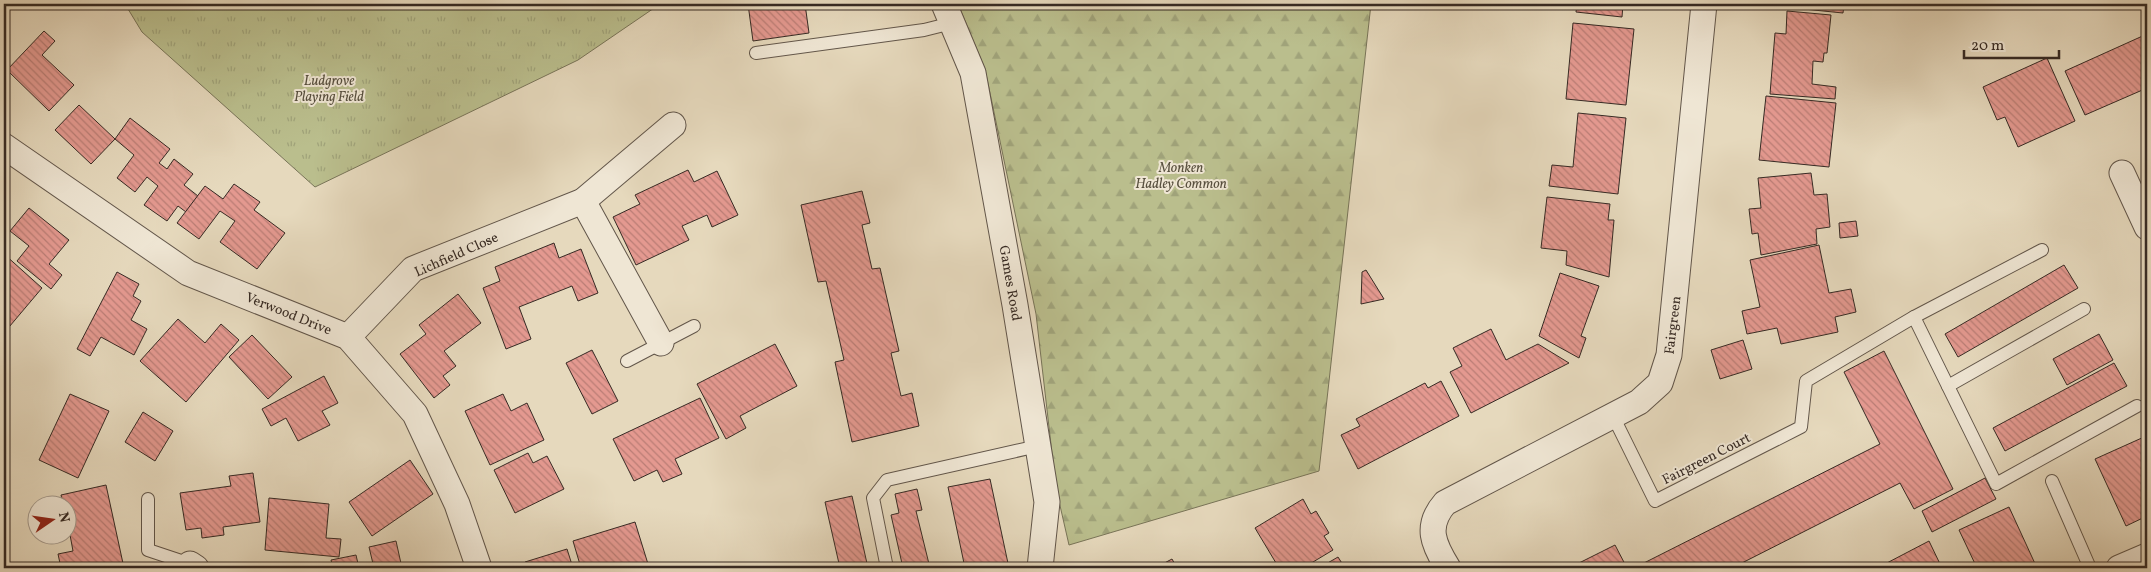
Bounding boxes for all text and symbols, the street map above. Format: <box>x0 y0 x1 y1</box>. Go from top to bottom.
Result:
scale bar <box>1964 28 2058 60</box>
text: 20 m <box>1971 36 2004 57</box>
park label: Ludgrove Playing Field <box>294 72 364 107</box>
park label: Monken Hadley Common <box>1135 159 1227 194</box>
street label: Lichfield Close <box>412 228 502 282</box>
street label: Games Road <box>994 244 1026 323</box>
street label: Verwood Drive <box>243 288 335 340</box>
street label: Fairgreen <box>1660 295 1687 356</box>
street label: Fairgreen Court <box>1659 429 1754 490</box>
north arrow <box>28 494 78 544</box>
text: N <box>53 510 74 525</box>

